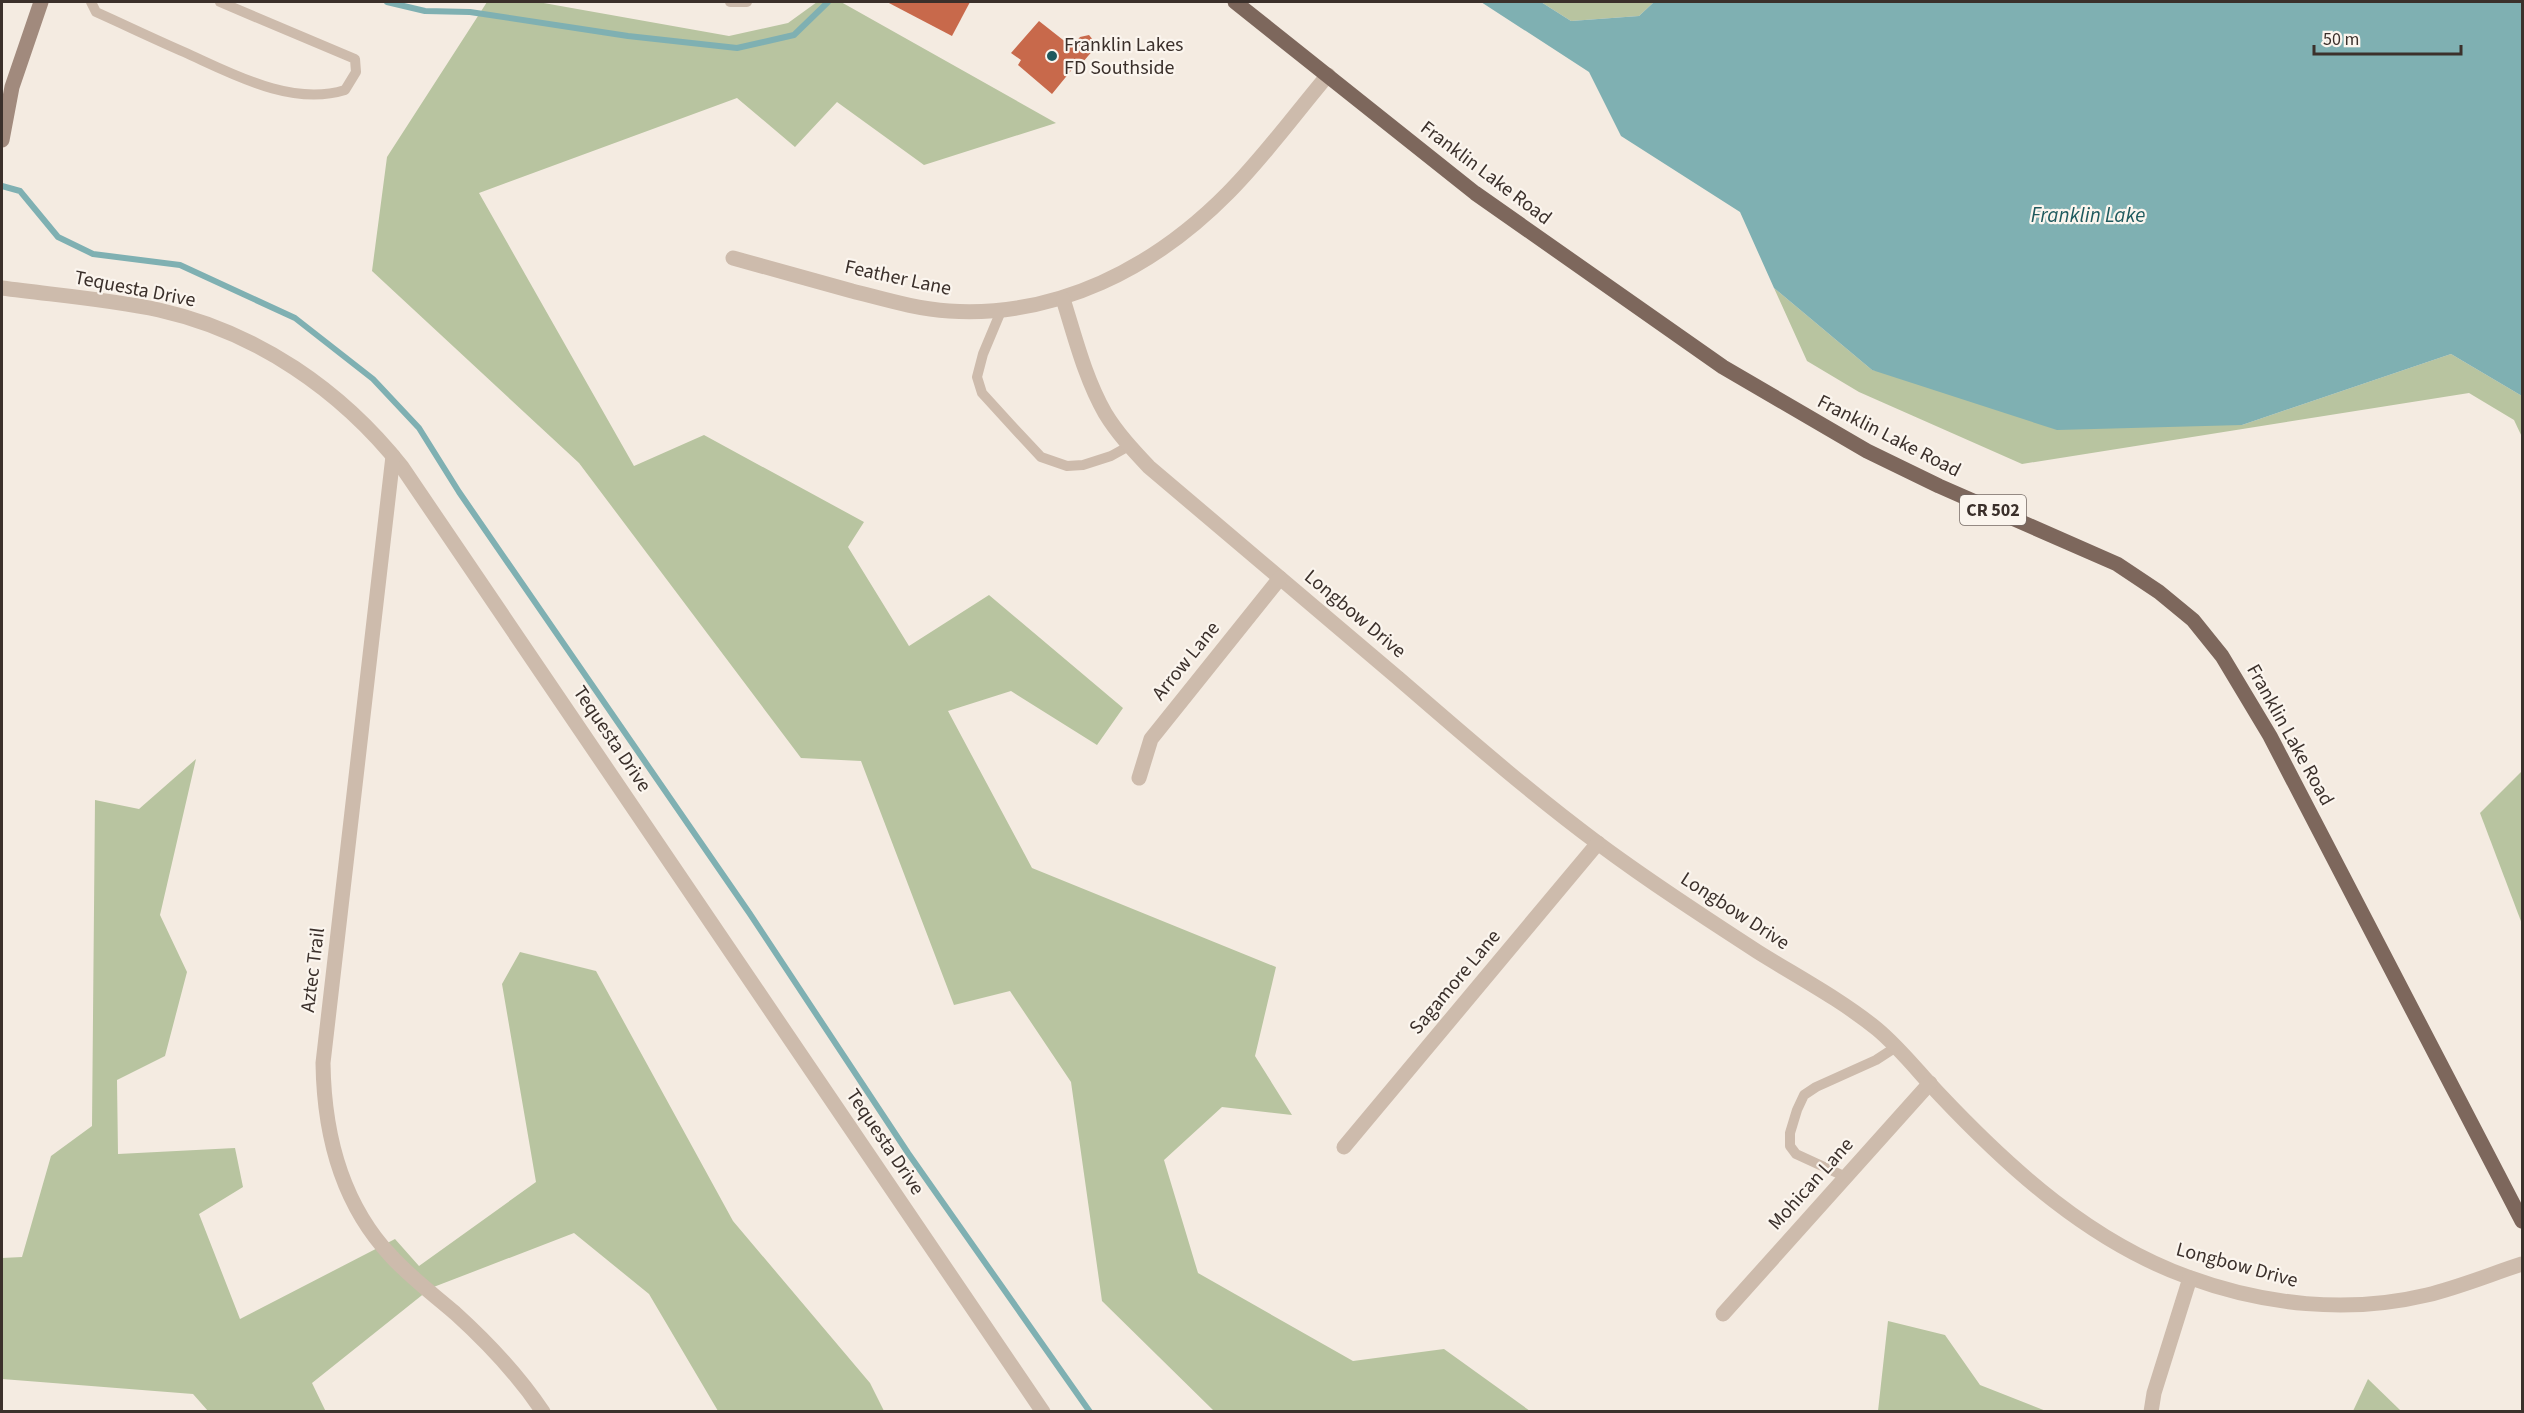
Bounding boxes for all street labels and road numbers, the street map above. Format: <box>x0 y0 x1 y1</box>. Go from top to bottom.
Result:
street label: Franklin Lake Road <box>1414 114 1558 232</box>
street label: Feather Lane <box>842 253 954 303</box>
street label: Tequesta Drive <box>72 264 198 314</box>
street label: Franklin Lake Road <box>1812 388 1966 484</box>
road number: CR 502 <box>1960 495 2026 525</box>
street label: Longbow Drive <box>1298 563 1412 665</box>
street label: Arrow Lane <box>1145 615 1227 706</box>
street label: Franklin Lake Road <box>2239 659 2341 811</box>
street label: Tequesta Drive <box>566 680 658 798</box>
street label: Longbow Drive <box>1675 865 1795 957</box>
street label: Sagamore Lane <box>1403 923 1507 1041</box>
street label: Aztec Trail <box>294 926 332 1014</box>
street label: Tequesta Drive <box>839 1083 931 1201</box>
street label: Mohican Lane <box>1762 1132 1860 1236</box>
street label: Longbow Drive <box>2173 1235 2301 1295</box>

